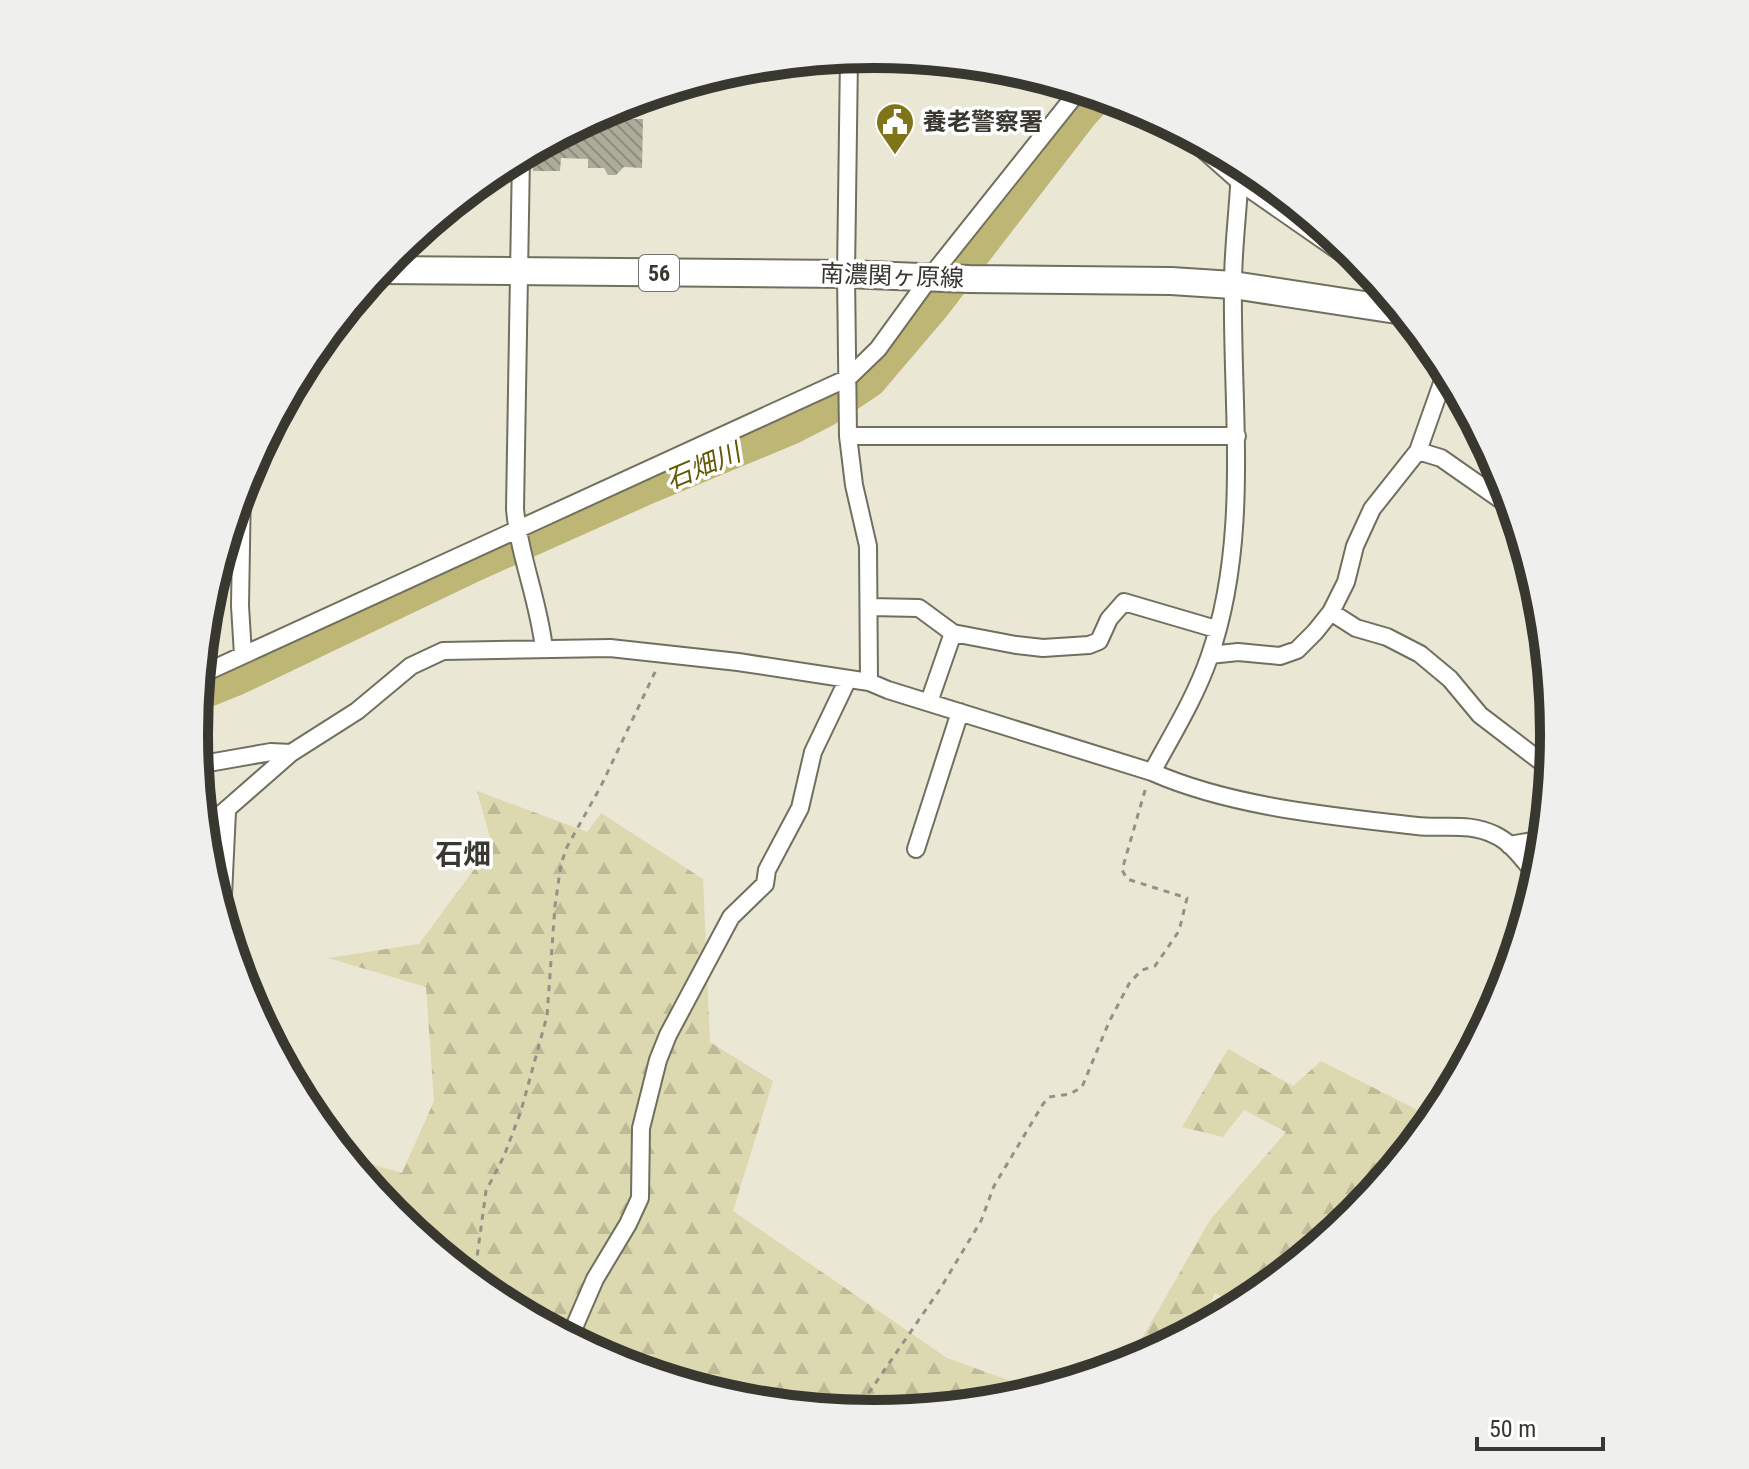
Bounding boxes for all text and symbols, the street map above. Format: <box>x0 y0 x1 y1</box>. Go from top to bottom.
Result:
public building icon: 養老警察署 <box>874 101 916 156</box>
place label: 養老警察署 <box>923 108 1043 136</box>
road number: 56 <box>639 255 679 291</box>
street label: 南濃関ヶ原線 <box>820 259 964 293</box>
water label: 石畑川 <box>661 436 748 495</box>
district label: 石畑 <box>435 838 491 871</box>
scale bar <box>1477 1401 1603 1451</box>
text: 50 m <box>1489 1415 1536 1443</box>

